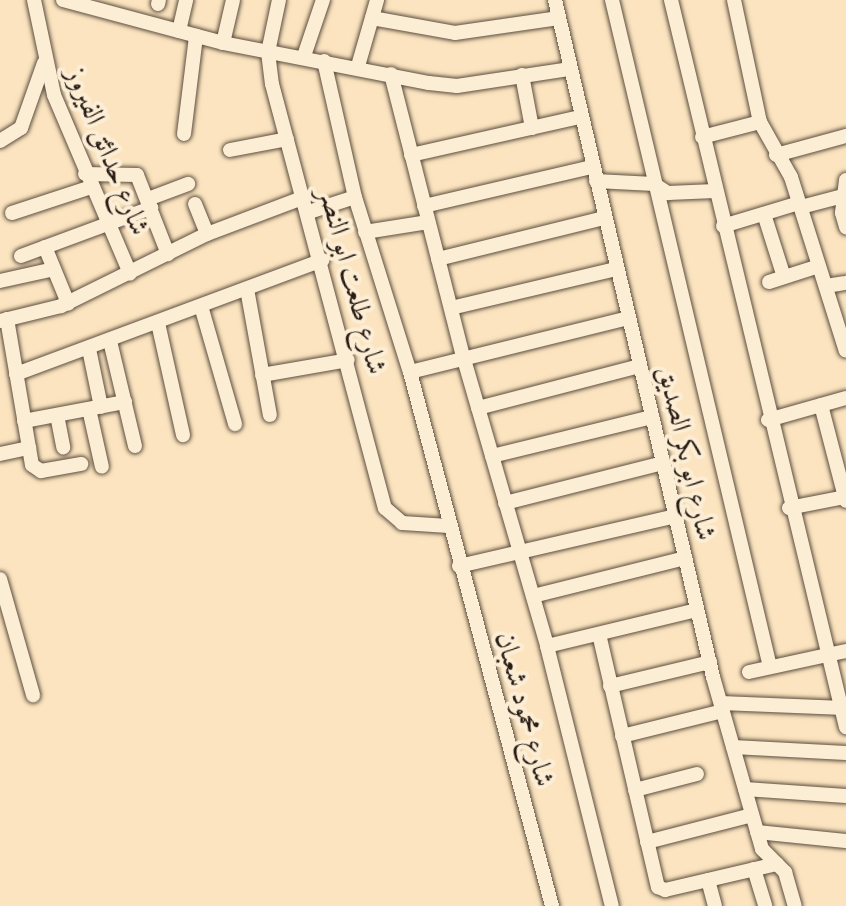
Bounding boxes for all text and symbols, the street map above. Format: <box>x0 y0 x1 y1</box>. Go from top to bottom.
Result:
street label: شارع حدائق الفيروز <box>59 62 157 240</box>
street label: شارع طلعت ابو النصر <box>312 184 394 378</box>
street label: شارع ابو بكر الصديق <box>651 362 723 544</box>
street label: شارع محمود شعبان <box>488 628 562 790</box>

